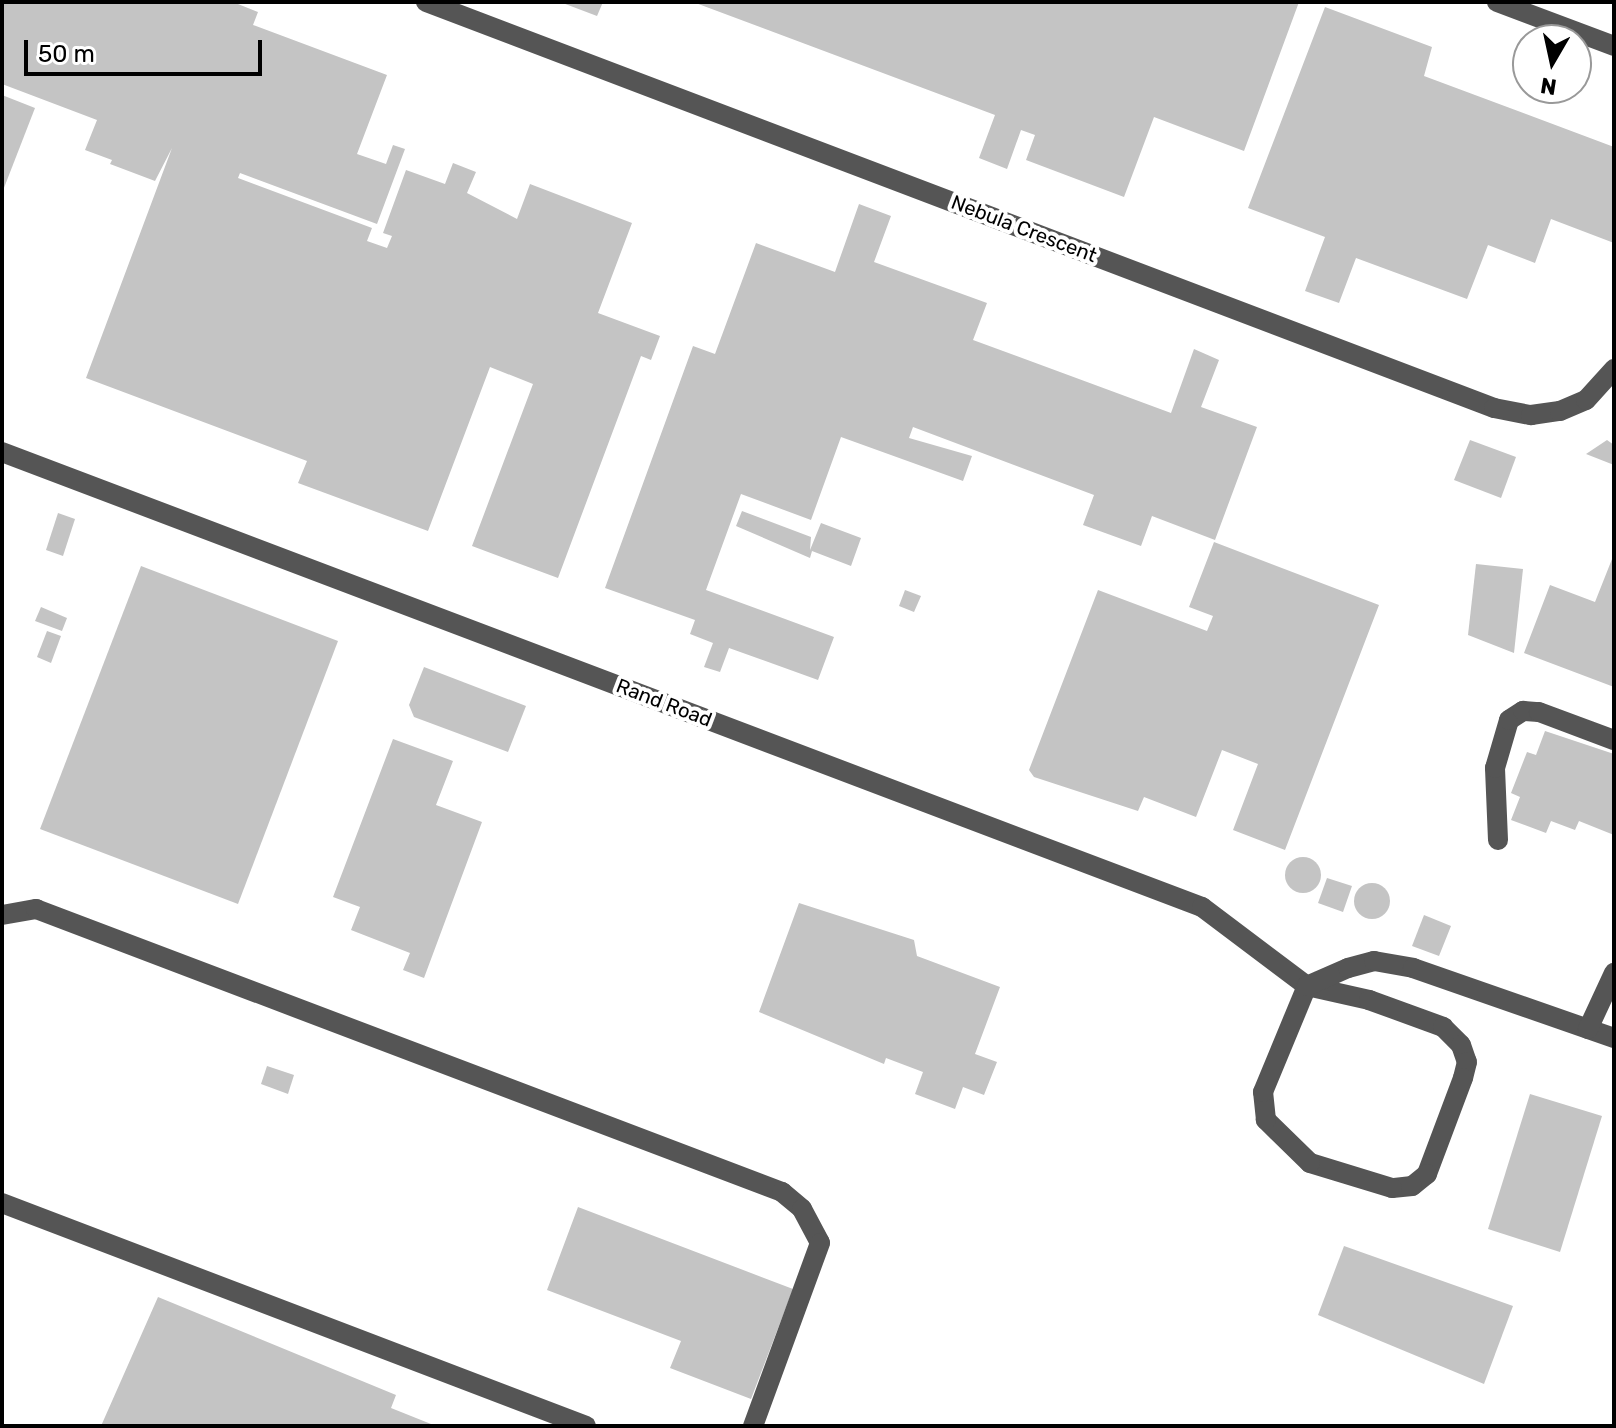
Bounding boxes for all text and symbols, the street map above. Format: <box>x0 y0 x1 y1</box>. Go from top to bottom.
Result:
scale bar <box>28 24 266 74</box>
north arrow <box>1512 24 1592 104</box>
text: 50 m <box>38 40 95 68</box>
text: N <box>1539 72 1558 101</box>
street label: Nebula Crescent <box>948 190 1100 268</box>
street label: Rand Road <box>613 674 715 732</box>

